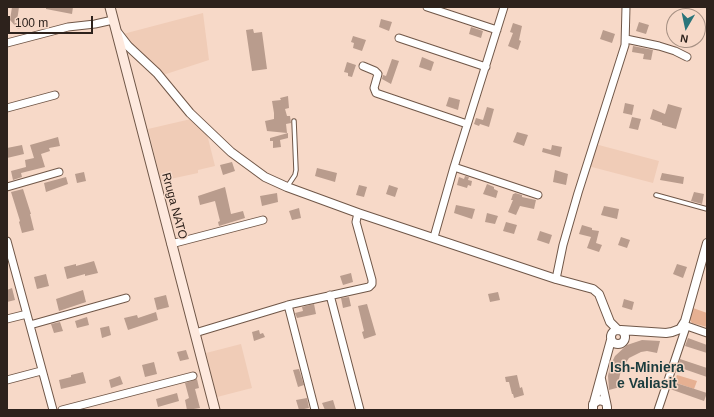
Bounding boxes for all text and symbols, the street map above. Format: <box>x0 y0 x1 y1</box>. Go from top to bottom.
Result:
scale bar <box>10 8 95 34</box>
north arrow <box>666 8 706 48</box>
text: 100 m <box>15 16 48 30</box>
text: N <box>679 32 689 45</box>
street label: Rruga NATO <box>158 171 190 241</box>
district label: Ish-Miniera e Valiasit <box>610 360 684 392</box>

